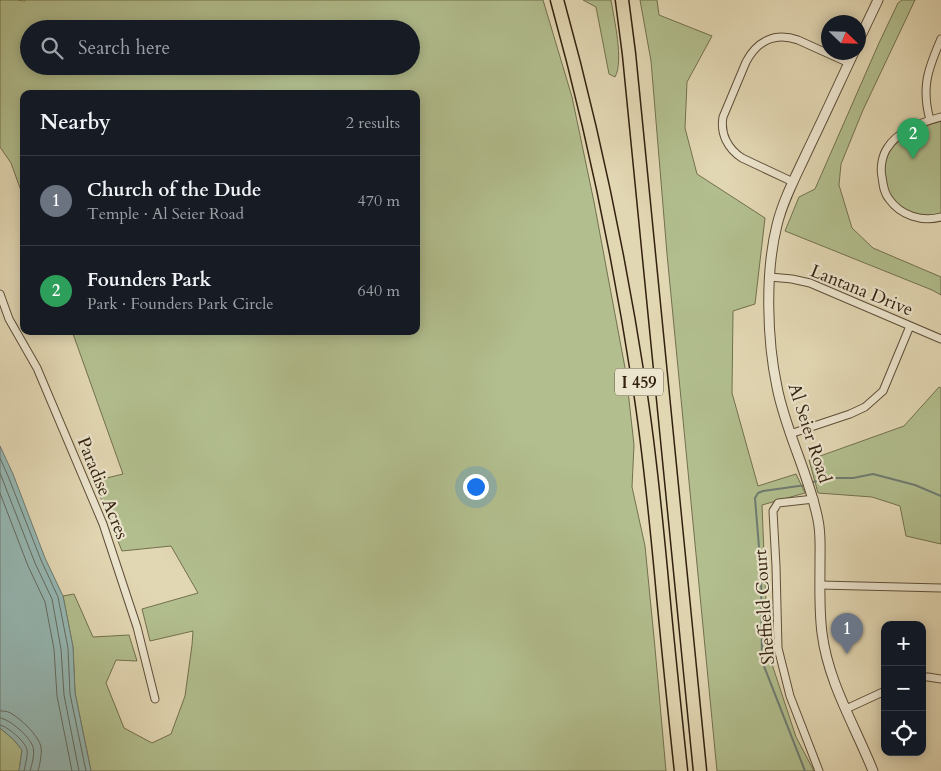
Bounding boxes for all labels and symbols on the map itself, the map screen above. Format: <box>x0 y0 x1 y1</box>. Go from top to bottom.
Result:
north arrow <box>821 15 866 60</box>
pin: 2 <box>897 118 929 159</box>
street label: Lantana Drive <box>807 259 917 322</box>
road number: I 459 <box>615 368 663 396</box>
street label: Al Seier Road <box>782 380 838 487</box>
street label: Paradise Acres <box>71 433 134 543</box>
your location <box>463 474 489 500</box>
street label: Sheffield Court <box>748 548 781 665</box>
pin: 1 <box>831 613 863 654</box>

